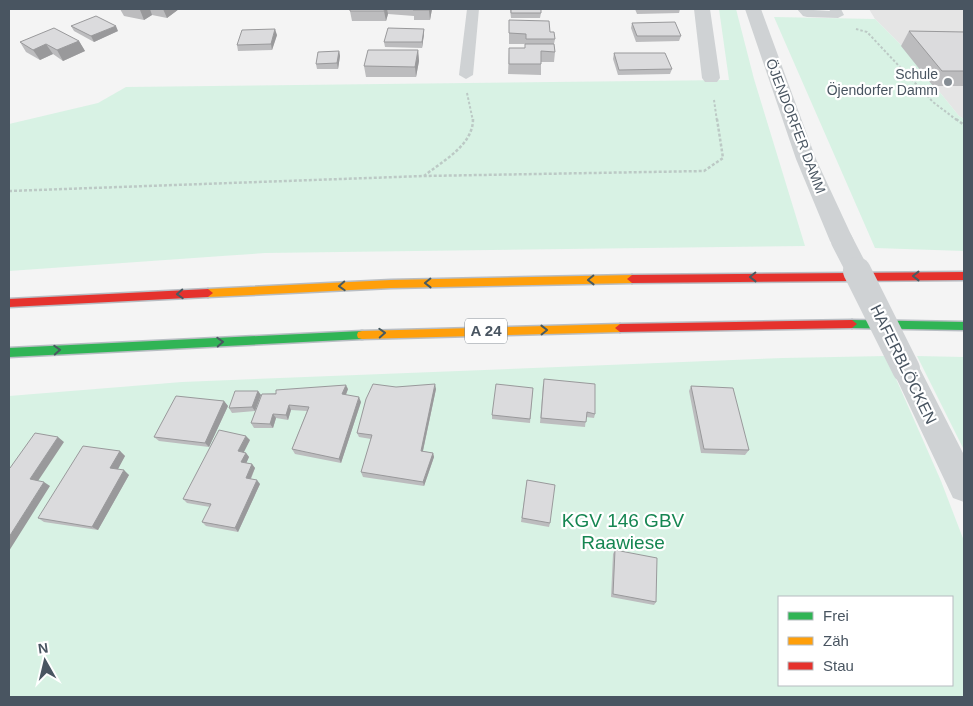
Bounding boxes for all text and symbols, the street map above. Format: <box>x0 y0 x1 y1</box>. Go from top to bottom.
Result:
street label: ÖJENDORFER DAMM <box>763 56 830 196</box>
place label: Schule Öjendorfer Damm <box>827 66 938 98</box>
marker: Schule Öjendorfer Damm <box>942 76 954 88</box>
one-way arrow <box>749 271 757 282</box>
one-way arrow <box>911 271 919 281</box>
one-way arrow <box>586 275 594 285</box>
one-way arrow <box>424 278 432 288</box>
one-way arrow <box>338 281 346 292</box>
one-way arrow <box>175 289 183 300</box>
street label: HAFERBLÖCKEN <box>867 302 940 427</box>
road number: A 24 <box>465 318 507 344</box>
one-way arrow <box>541 325 549 335</box>
one-way arrow <box>378 328 386 339</box>
one-way arrow <box>216 336 224 347</box>
one-way arrow <box>54 345 62 356</box>
park label: KGV 146 GBV Raawiese <box>562 510 685 553</box>
legend <box>778 596 953 686</box>
text: Frei <box>823 607 849 624</box>
text: Zäh <box>823 632 849 649</box>
north arrow <box>20 636 70 686</box>
text: N <box>37 639 49 657</box>
text: Stau <box>823 657 854 674</box>

